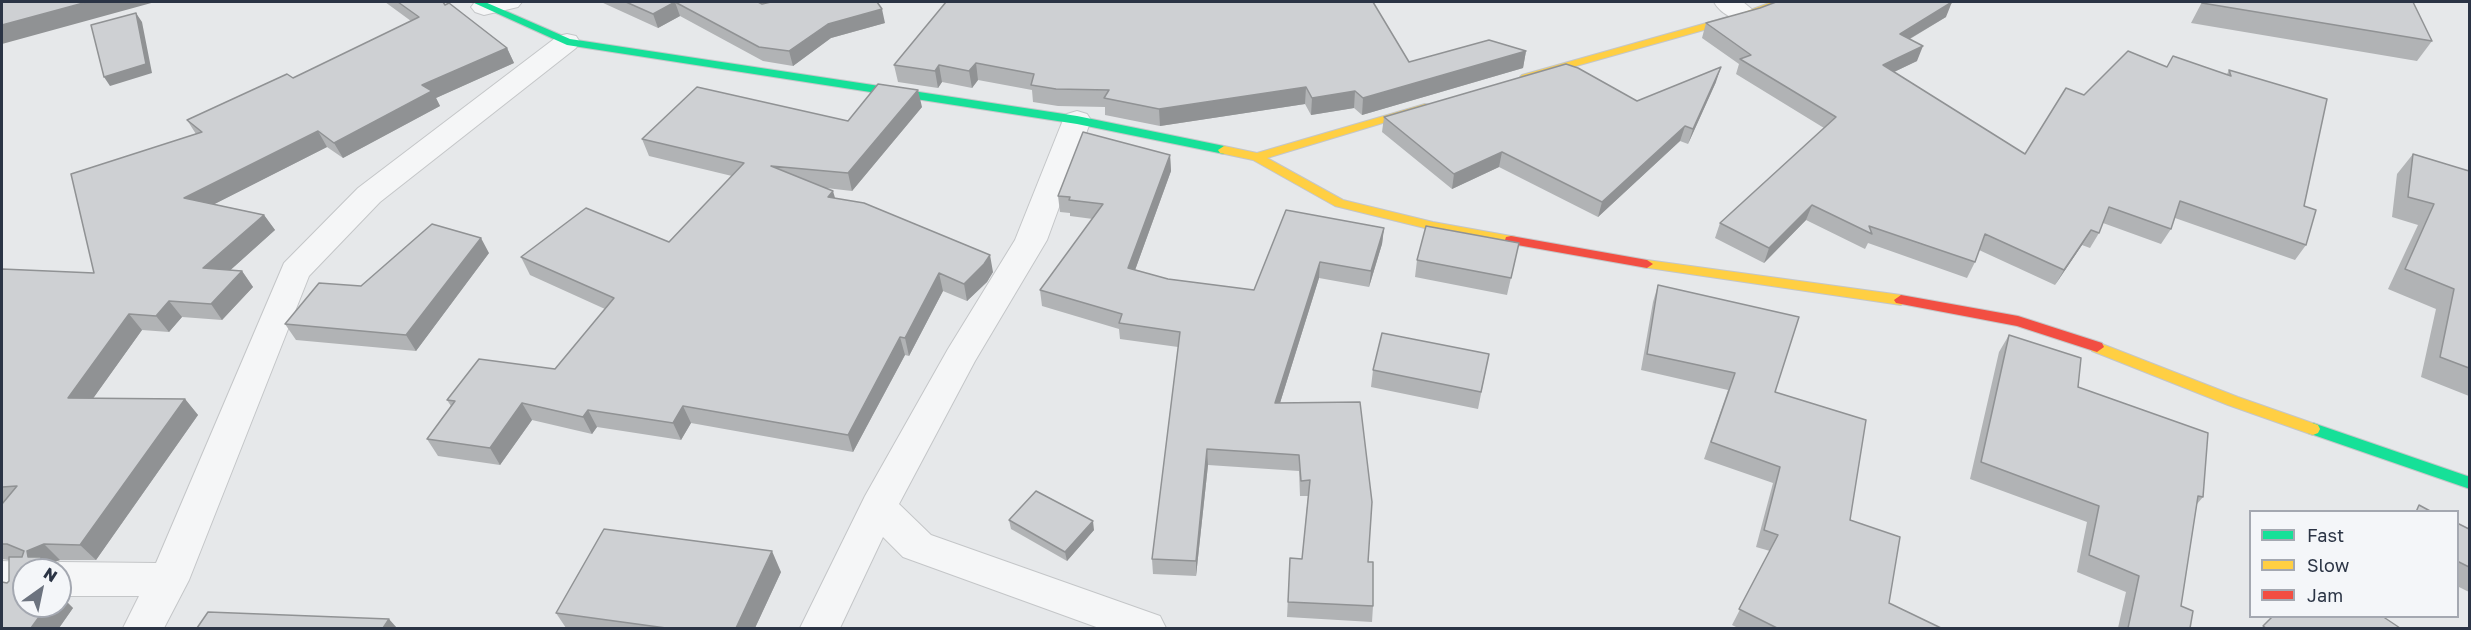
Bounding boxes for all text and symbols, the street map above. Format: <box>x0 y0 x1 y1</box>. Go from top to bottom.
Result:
legend <box>2249 510 2459 618</box>
text: Fast <box>2307 524 2344 546</box>
text: Slow <box>2307 554 2349 576</box>
north arrow <box>12 558 72 618</box>
text: N <box>40 563 61 586</box>
text: Jam <box>2307 584 2343 606</box>

